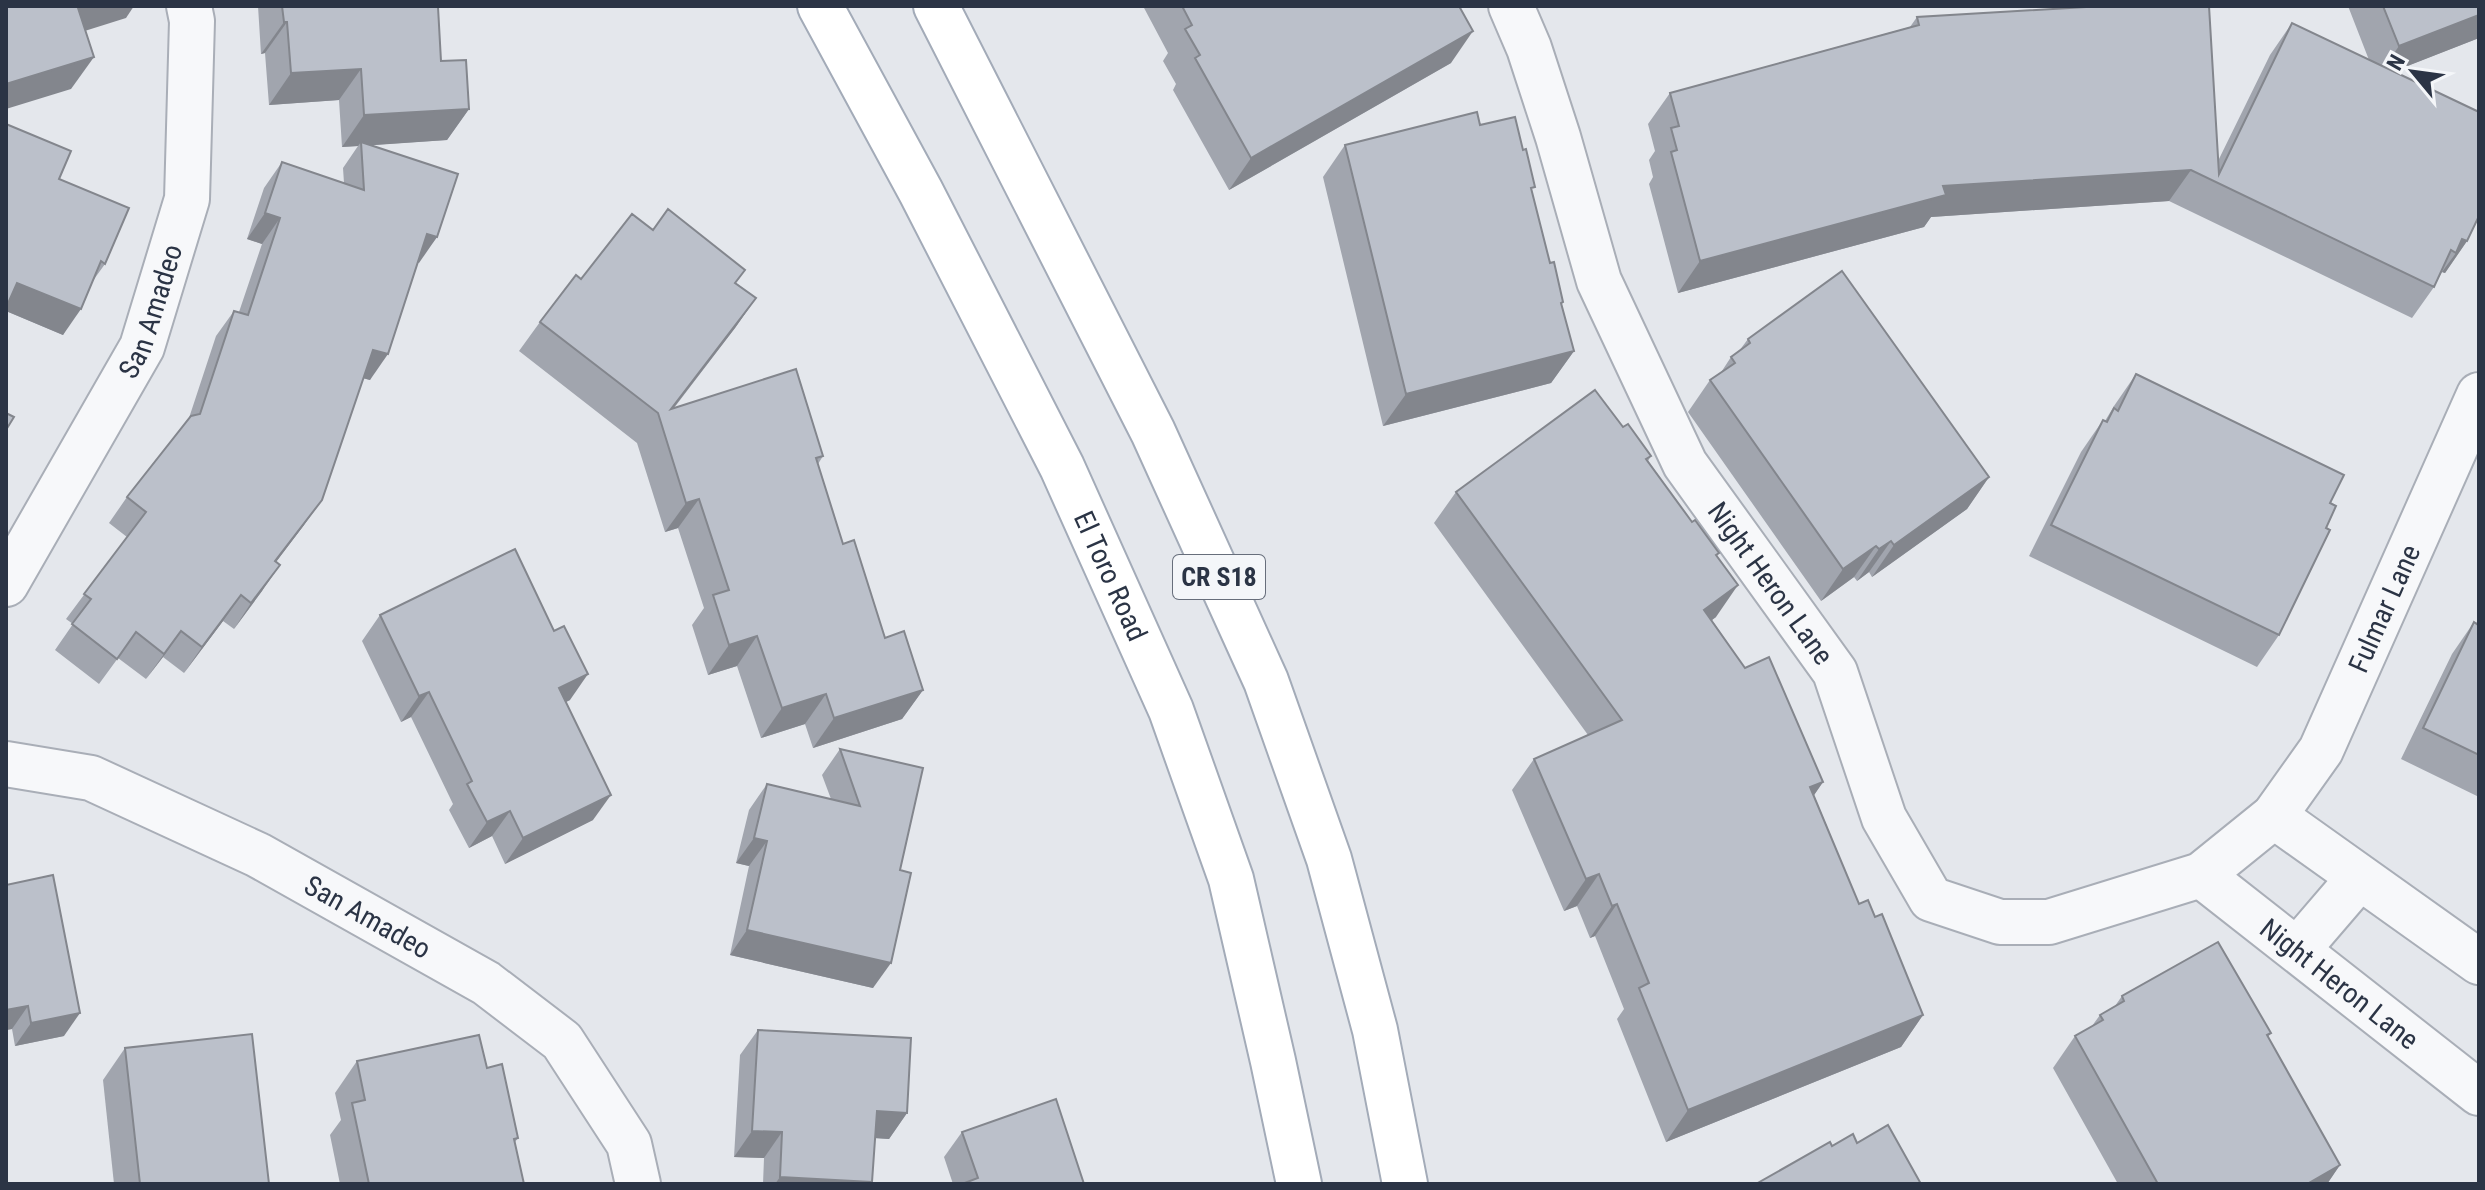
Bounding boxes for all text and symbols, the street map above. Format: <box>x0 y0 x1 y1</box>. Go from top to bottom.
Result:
north arrow <box>2373 32 2453 112</box>
text: N <box>2382 51 2410 75</box>
street label: San Amadeo <box>112 240 189 384</box>
street label: Night Heron Lane <box>1701 496 1840 671</box>
street label: El Toro Road <box>1067 506 1154 646</box>
street label: Fulmar Lane <box>2342 540 2427 678</box>
road number: CR S18 <box>1173 555 1265 599</box>
street label: San Amadeo <box>299 869 437 966</box>
street label: Night Heron Lane <box>2253 912 2425 1056</box>

